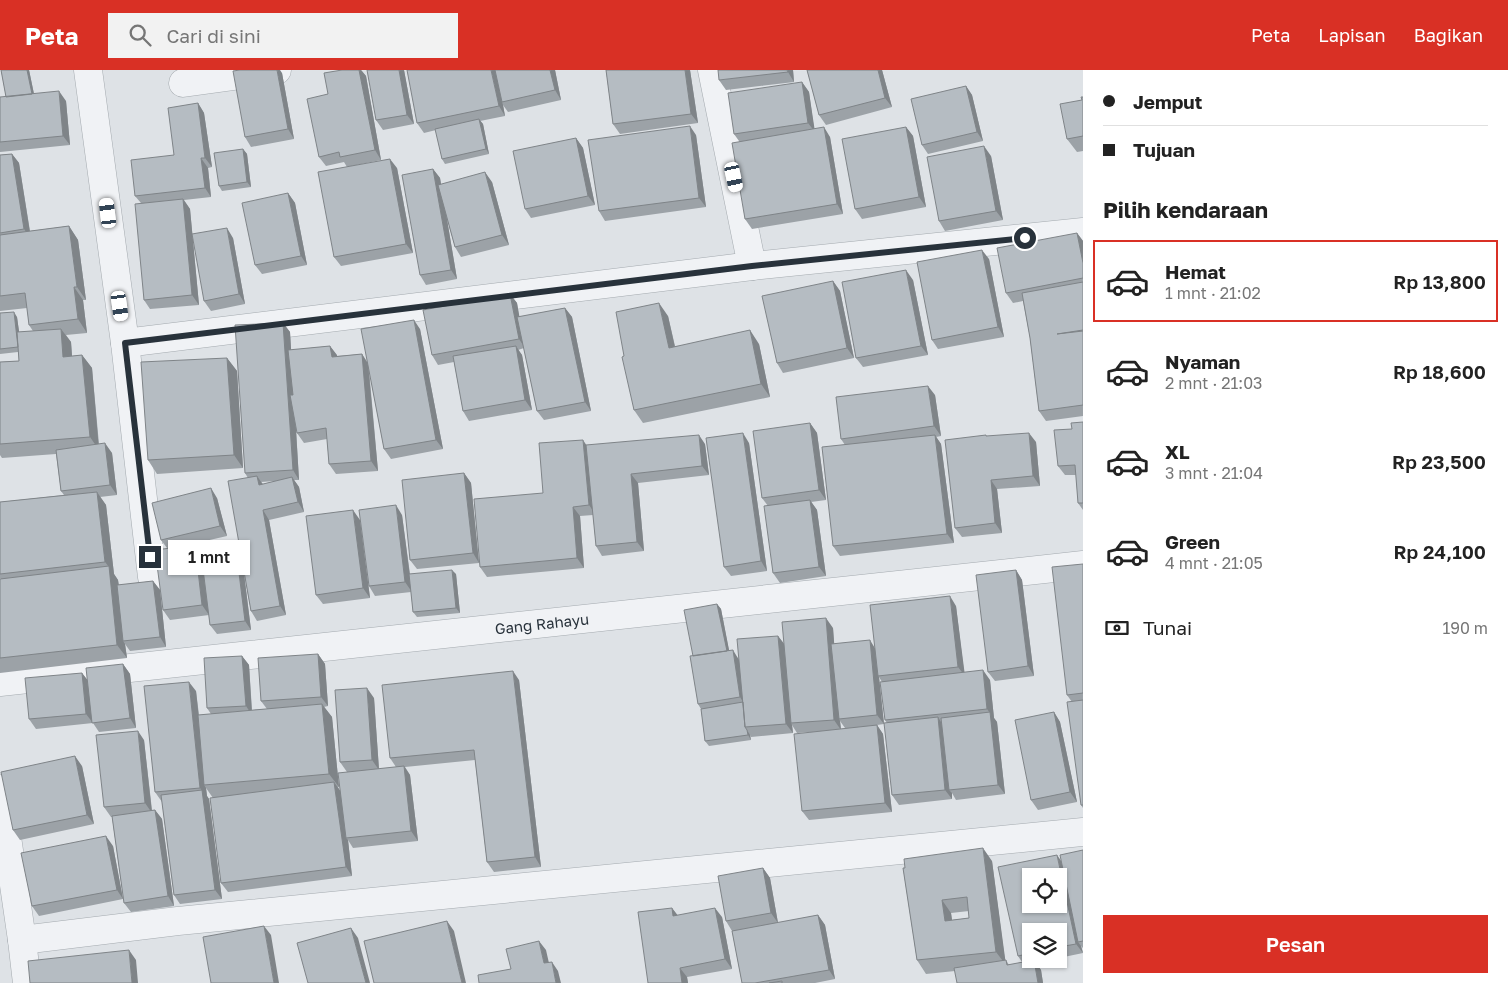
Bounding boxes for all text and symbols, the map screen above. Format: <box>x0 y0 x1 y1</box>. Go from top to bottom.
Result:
search box <box>108 13 458 58</box>
text: Peta <box>25 21 78 50</box>
icon: search <box>126 21 154 49</box>
text: Cari di sini <box>166 24 261 47</box>
text: Peta <box>1251 24 1290 46</box>
text: Lapisan <box>1318 24 1386 46</box>
text: Bagikan <box>1414 24 1483 46</box>
text: Jemput <box>1133 90 1202 113</box>
text: Tujuan <box>1133 138 1195 161</box>
car <box>723 161 744 193</box>
text: Pilih kendaraan <box>1103 196 1268 223</box>
car <box>98 197 117 229</box>
route start <box>1014 227 1036 249</box>
icon: car <box>1105 259 1150 304</box>
text: Hemat <box>1165 260 1226 283</box>
text: Rp 13,800 <box>1393 270 1486 293</box>
text: 1 mnt · 21:02 <box>1165 283 1261 303</box>
car <box>110 290 129 322</box>
icon: car <box>1105 349 1150 394</box>
text: Nyaman <box>1165 350 1240 373</box>
text: Rp 18,600 <box>1393 360 1486 383</box>
text: 2 mnt · 21:03 <box>1165 373 1262 393</box>
icon: car <box>1105 439 1150 484</box>
text: XL <box>1165 440 1190 463</box>
text: Rp 23,500 <box>1392 450 1486 473</box>
text: 3 mnt · 21:04 <box>1165 463 1263 483</box>
icon: car <box>1105 529 1150 574</box>
text: Green <box>1165 530 1220 553</box>
callout: 1 mnt <box>168 540 250 574</box>
text: Rp 24,100 <box>1393 540 1486 563</box>
route end <box>139 546 161 568</box>
text: 1 mnt <box>188 547 230 567</box>
text: 4 mnt · 21:05 <box>1165 553 1263 573</box>
street label: Gang Rahayu <box>494 609 590 637</box>
icon: cash <box>1103 614 1131 642</box>
text: Tunai <box>1143 616 1192 639</box>
text: 190 m <box>1442 618 1488 638</box>
map controls <box>1022 868 1067 968</box>
button: locate <box>1022 868 1067 913</box>
button: Pesan <box>1103 915 1488 973</box>
button: layers <box>1022 923 1067 968</box>

